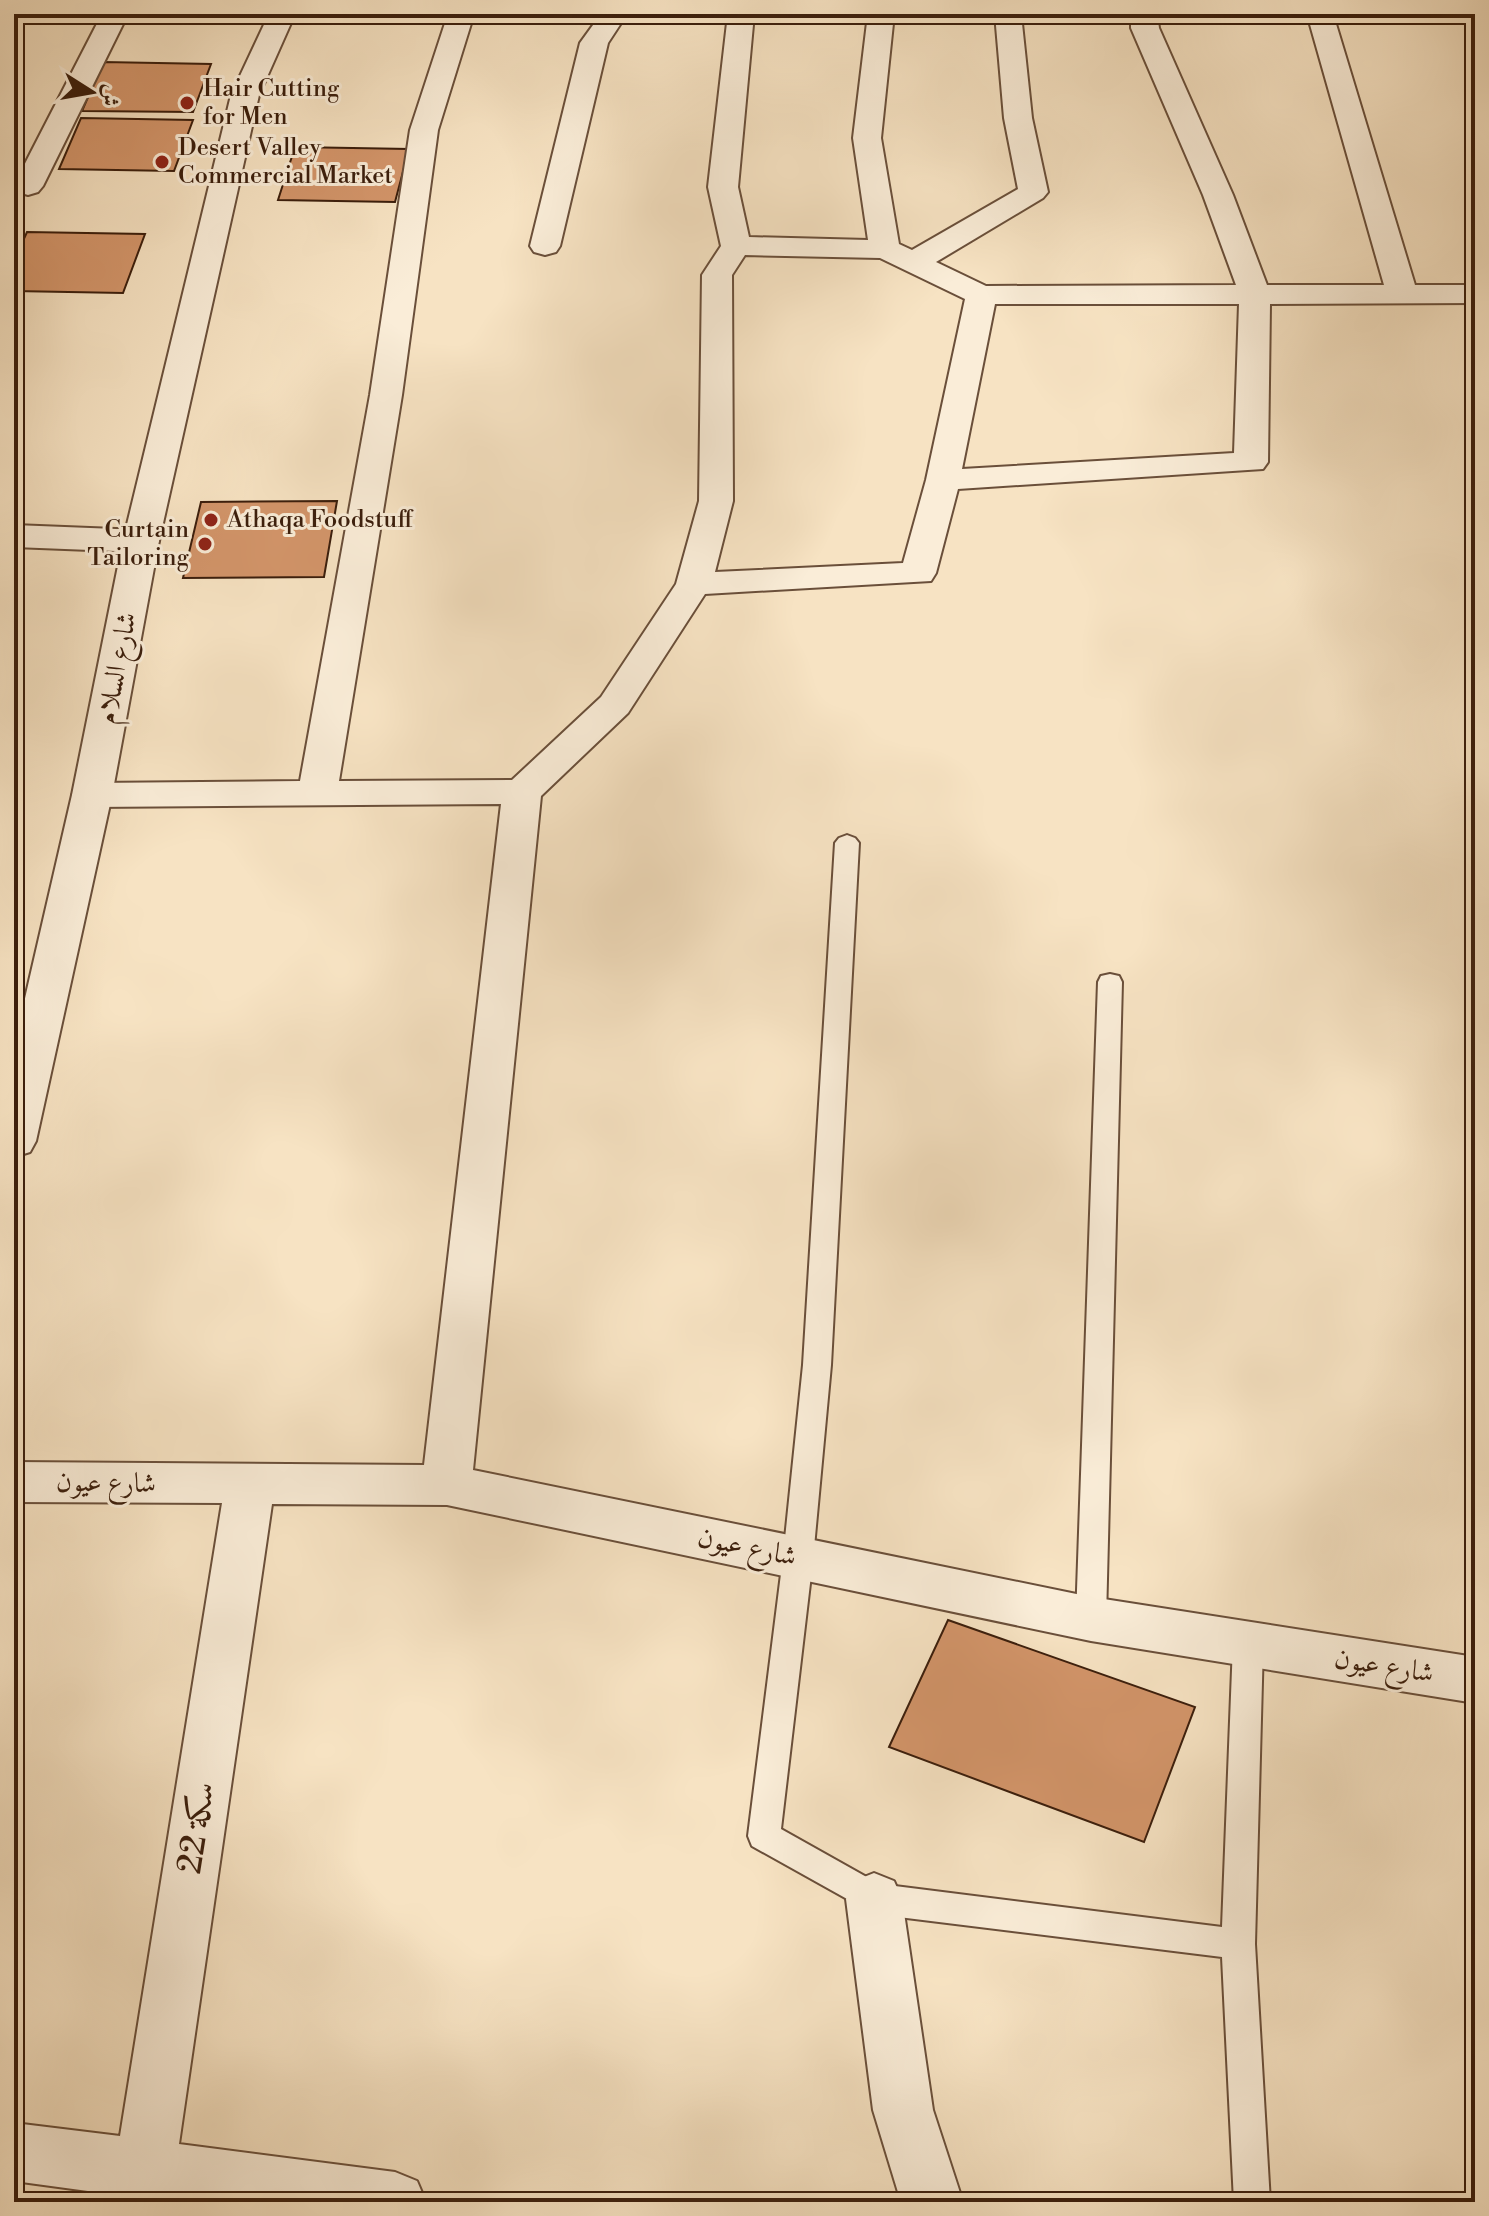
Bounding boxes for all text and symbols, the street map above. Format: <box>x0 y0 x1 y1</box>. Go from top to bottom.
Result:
north arrow <box>52 52 132 132</box>
place label: Hair Cutting for Men <box>203 74 340 132</box>
text: ش <box>95 82 125 109</box>
marker: Hair Cutting for Men <box>178 94 196 112</box>
place label: Desert Valley Commercial Market <box>178 133 393 191</box>
marker: Desert Valley Commercial Market <box>153 153 171 171</box>
place label: Athaqa Foodstuff <box>226 505 414 535</box>
marker: Athaqa Foodstuff <box>202 511 220 529</box>
place label: Curtain Tailoring <box>87 515 190 573</box>
marker: Curtain Tailoring <box>196 535 214 553</box>
street label: شارع السلام <box>89 609 151 728</box>
street label: شارع عيون <box>55 1465 156 1506</box>
street label: شارع عيون <box>693 1519 800 1579</box>
street label: شارع عيون <box>1331 1641 1436 1696</box>
street label: سكة 22 <box>169 1779 225 1877</box>

